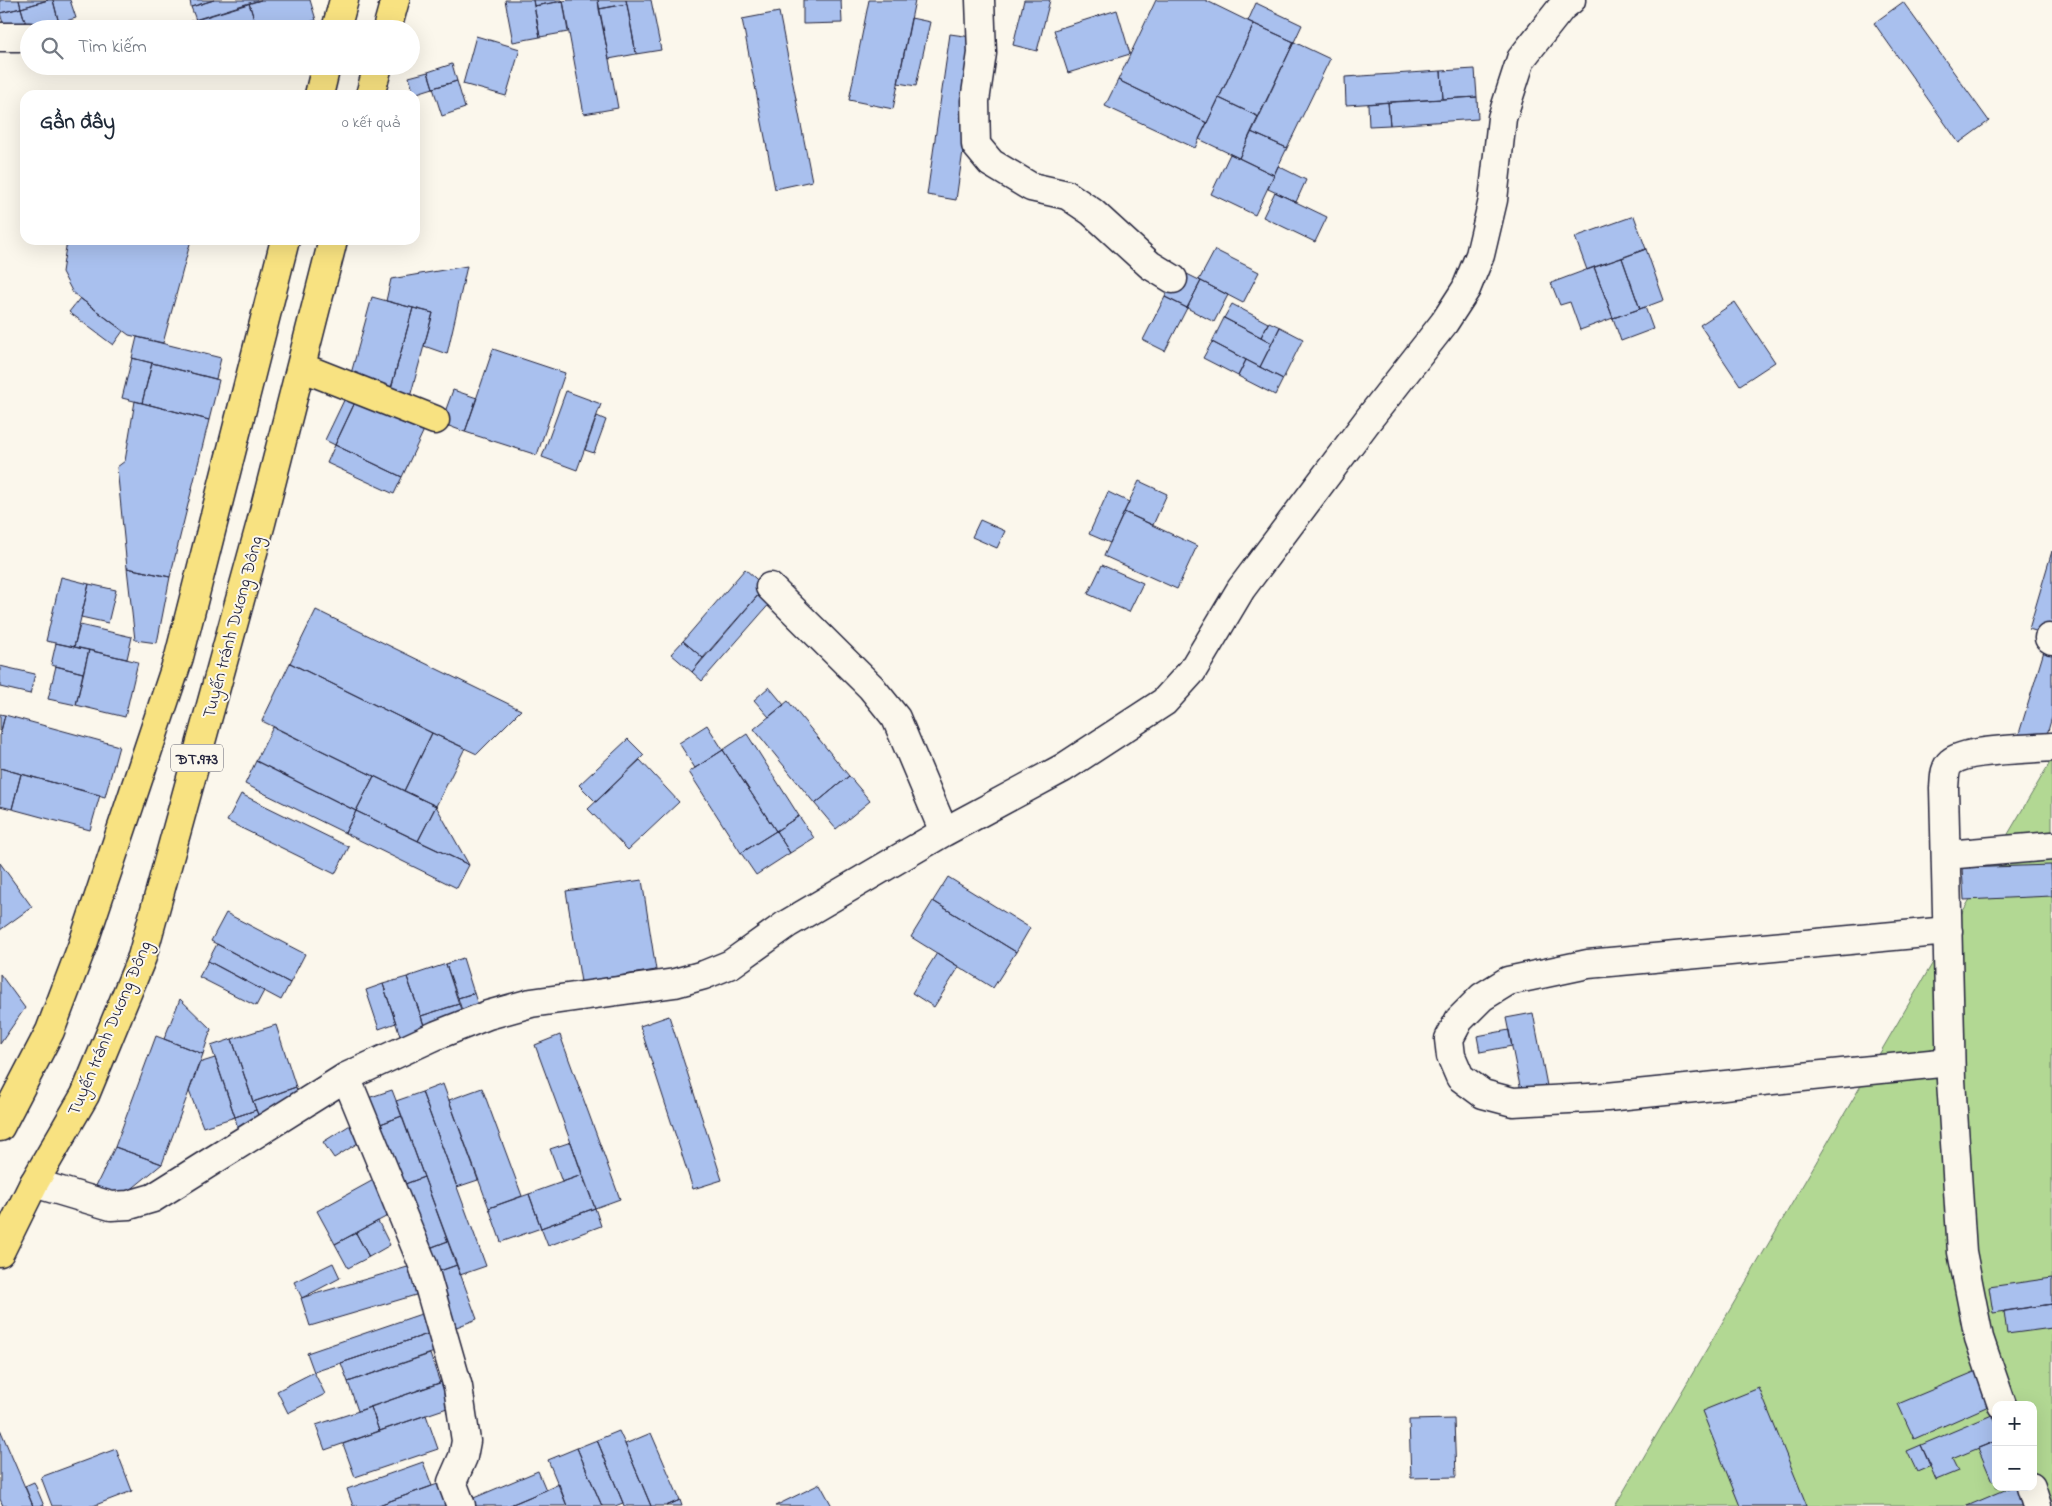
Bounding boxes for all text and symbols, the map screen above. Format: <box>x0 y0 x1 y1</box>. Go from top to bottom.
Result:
search box <box>20 20 420 75</box>
icon: search <box>38 34 66 62</box>
text: Tìm kiếm <box>78 34 147 61</box>
text: Gần đây <box>40 108 115 138</box>
text: 0 kết quả <box>342 111 400 135</box>
street label: Tuyến tránh Dương Đông <box>197 533 272 722</box>
road number: ĐT.973 <box>171 744 223 771</box>
street label: Tuyến tránh Dương Đông <box>62 937 160 1121</box>
map controls <box>1992 1401 2037 1491</box>
button: + <box>1992 1401 2037 1446</box>
button: − <box>1992 1446 2037 1491</box>

